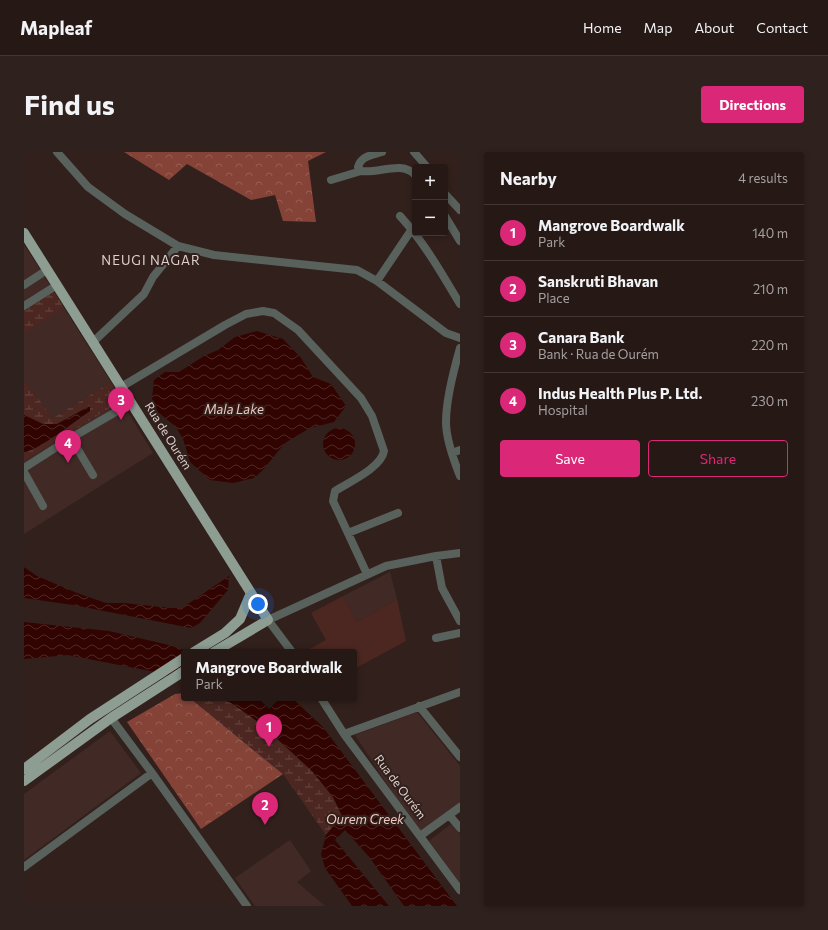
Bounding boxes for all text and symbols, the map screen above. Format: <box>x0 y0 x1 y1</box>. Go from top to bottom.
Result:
text: Mapleaf <box>20 16 92 39</box>
text: Home <box>583 19 622 36</box>
text: Map <box>644 19 672 36</box>
text: About <box>694 19 734 36</box>
text: Contact <box>756 19 808 36</box>
button: Directions <box>701 86 804 123</box>
text: Find us <box>24 87 115 121</box>
map controls <box>412 164 448 236</box>
button: + <box>412 164 448 200</box>
text: Nearby <box>500 168 557 189</box>
text: 4 results <box>738 170 788 186</box>
button: − <box>412 200 448 236</box>
text: Mangrove Boardwalk <box>538 216 685 234</box>
text: 1 <box>510 225 516 241</box>
text: 140 m <box>752 225 788 241</box>
text: Park <box>538 234 565 250</box>
district label: NEUGI NAGAR <box>101 252 201 268</box>
text: Sanskruti Bhavan <box>538 272 658 290</box>
text: 2 <box>509 281 517 297</box>
text: 210 m <box>753 281 788 297</box>
text: Place <box>538 290 570 306</box>
text: Canara Bank <box>538 328 625 346</box>
text: 3 <box>509 337 517 353</box>
text: 220 m <box>751 337 788 353</box>
text: Bank · Rua de Ourém <box>538 346 659 362</box>
text: Indus Health Plus P. Ltd. <box>538 384 702 402</box>
pin: 3 <box>108 387 134 420</box>
text: 4 <box>509 393 517 409</box>
text: 230 m <box>751 393 788 409</box>
street label: Rua de Ourém <box>143 399 195 472</box>
water label: Mala Lake <box>204 401 264 417</box>
text: Hospital <box>538 402 588 418</box>
pin: 4 <box>55 430 81 463</box>
button: Save <box>500 440 640 477</box>
button: Share <box>648 440 788 477</box>
your location <box>248 594 268 614</box>
popup <box>181 649 357 701</box>
text: Mangrove Boardwalk <box>196 658 342 676</box>
text: Park <box>196 676 223 692</box>
pin: 1 <box>256 714 282 747</box>
street label: Rua de Ourém <box>372 752 429 821</box>
pin: 2 <box>252 792 278 825</box>
water label: Ourem Creek <box>326 811 405 827</box>

